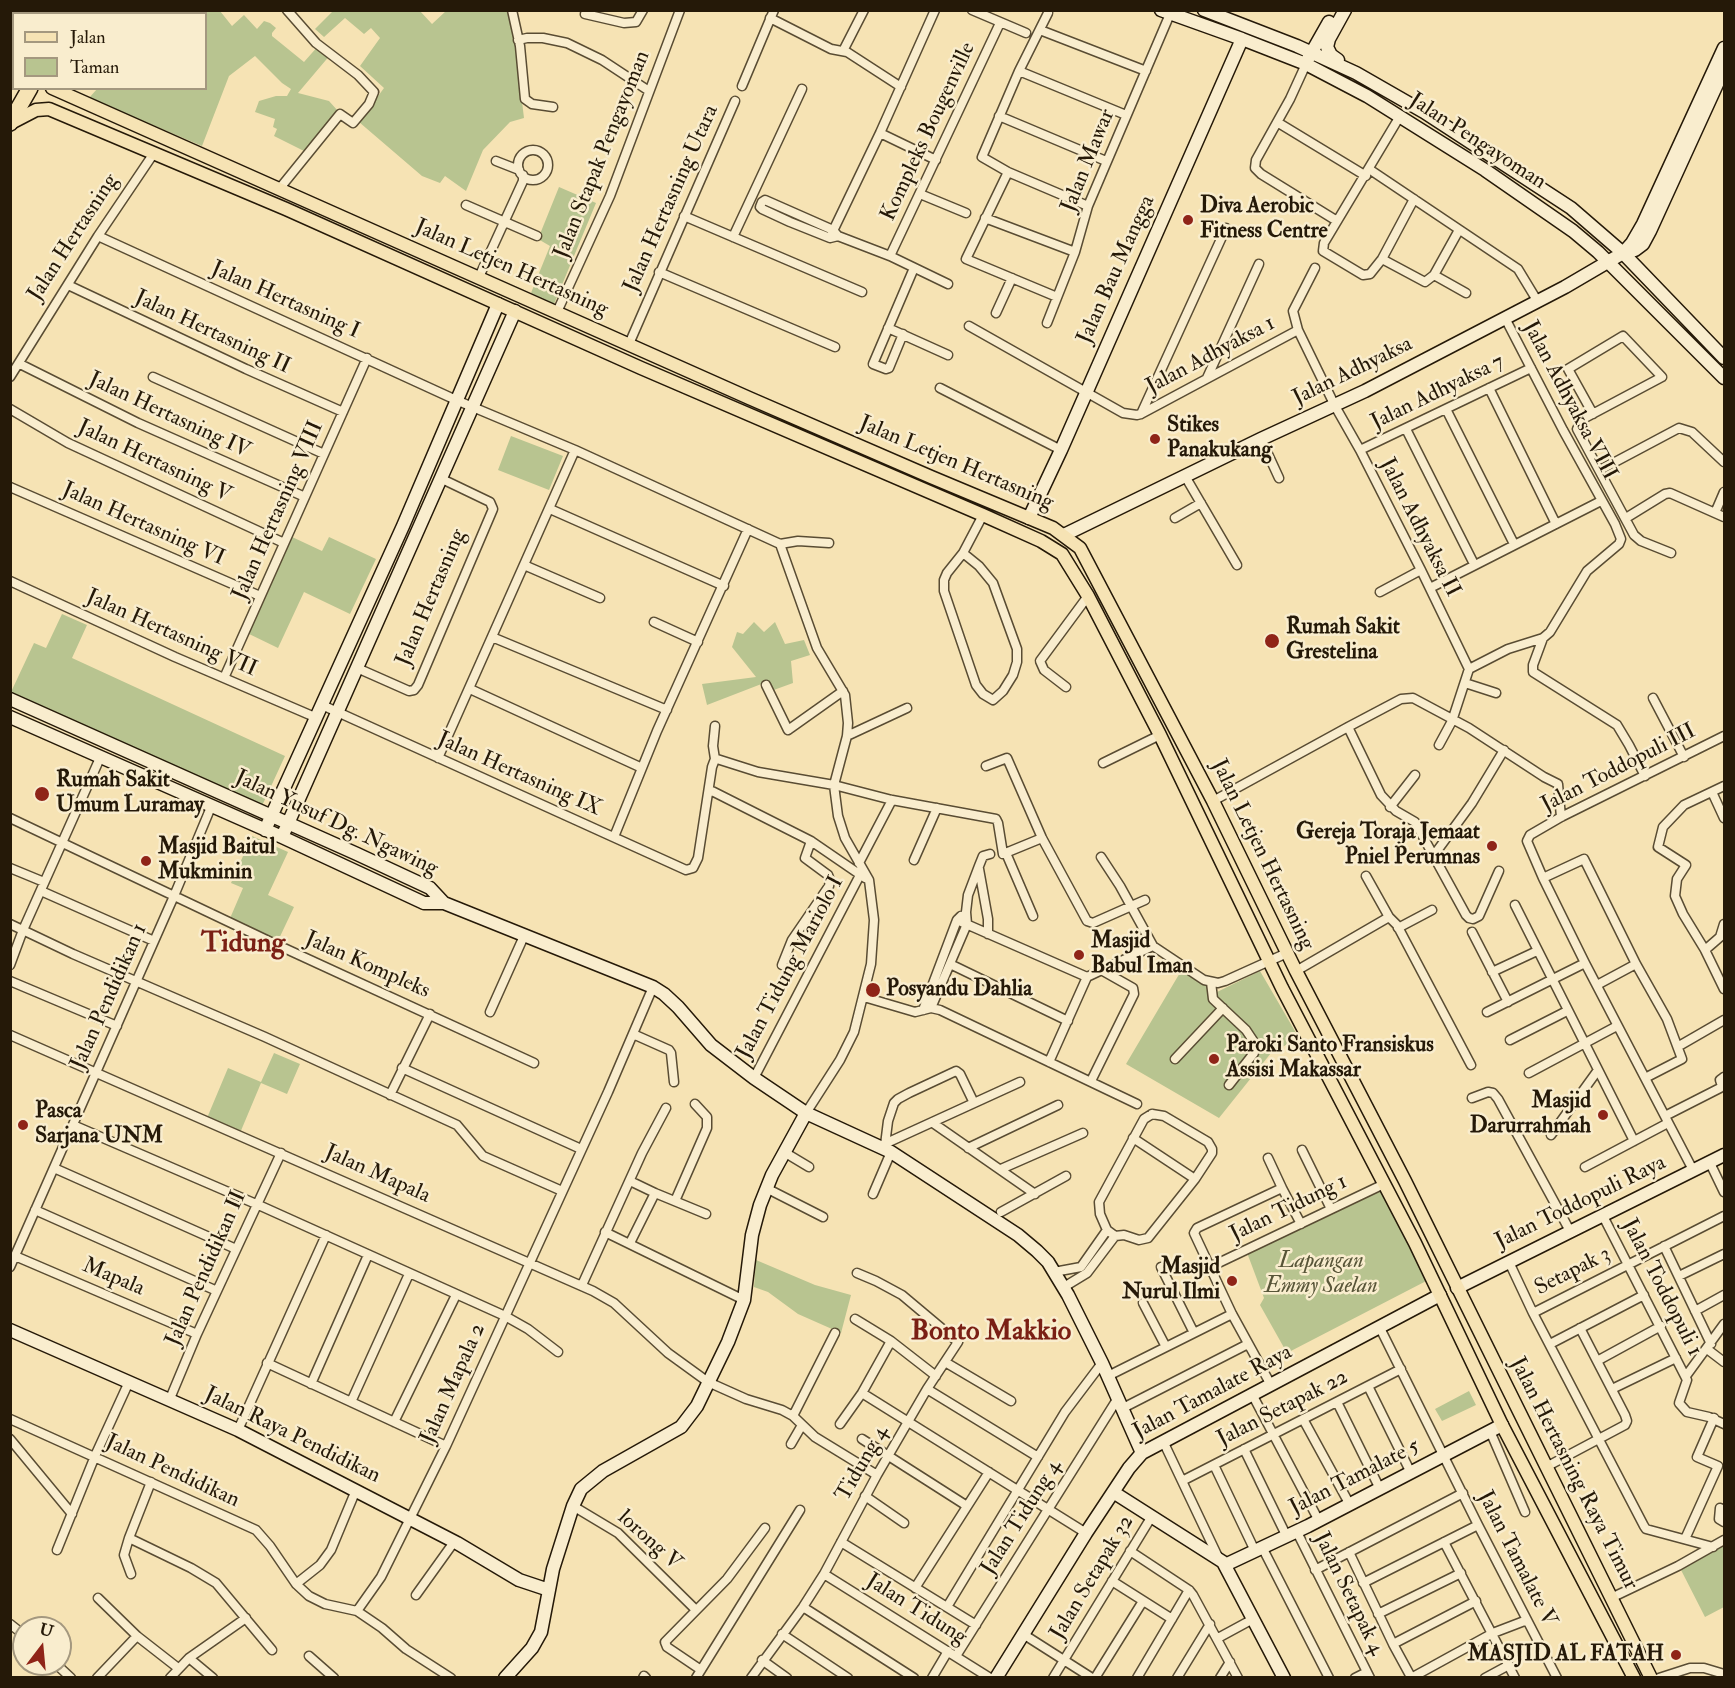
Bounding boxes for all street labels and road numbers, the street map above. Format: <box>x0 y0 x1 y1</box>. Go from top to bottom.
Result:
street label: Kompleks Bougenville <box>876 38 982 226</box>
street label: Jalan Stapak Pengayoman <box>549 47 657 263</box>
street label: Jalan Pengayoman <box>1403 88 1551 196</box>
street label: Jalan Hertasning Utara <box>619 101 725 297</box>
street label: Jalan Mawar <box>1056 106 1122 216</box>
street label: Jalan Hertasning <box>23 169 125 307</box>
street label: Jalan Bau Mangga <box>1072 192 1162 348</box>
street label: Jalan Letjen Hertasning <box>410 214 612 324</box>
street label: Jalan Hertasning I <box>207 256 363 346</box>
street label: Jalan Hertasning II <box>130 285 294 381</box>
street label: Jalan Adhyaksa 1 <box>1142 311 1280 401</box>
street label: Jalan Adhyaksa VIII <box>1516 317 1622 485</box>
street label: Jalan Adhyaksa <box>1289 332 1417 412</box>
street label: Jalan Adhyaksa 7 <box>1367 349 1509 437</box>
street label: Jalan Hertasning IV <box>84 367 254 465</box>
street label: Jalan Letjen Hertasning <box>855 411 1057 517</box>
street label: Jalan Hertasning V <box>73 415 235 509</box>
street label: Jalan Hertasning VIII <box>228 417 330 605</box>
street label: Jalan Adhyaksa II <box>1373 454 1465 602</box>
street label: Jalan Hertasning VI <box>58 477 228 573</box>
street label: Jalan Hertasning <box>391 525 473 671</box>
street label: Jalan Hertasning VII <box>81 584 261 684</box>
street label: Jalan Toddopuli III <box>1537 719 1701 819</box>
street label: Jalan Hertasning IX <box>433 727 605 823</box>
street label: Jalan Letjen Hertasning <box>1204 755 1320 955</box>
street label: Jalan Yusuf Dg. Ngawing <box>230 765 442 883</box>
street label: Jalan Tidung Mariolo I <box>732 872 850 1064</box>
street label: Jalan Pendidikan 1 <box>66 920 154 1074</box>
street label: Jalan Kompleks <box>300 927 434 1005</box>
street label: Jalan Mapala <box>320 1140 434 1210</box>
street label: Jalan Toddopuli Raya <box>1492 1150 1670 1256</box>
street label: Jalan Tidung 1 <box>1226 1169 1352 1249</box>
street label: Jalan Pendidikan II <box>161 1187 253 1351</box>
street label: Jalan Toddopuli 1 <box>1615 1215 1707 1361</box>
street label: Setapak 3 <box>1531 1242 1615 1302</box>
street label: Mapala <box>78 1253 148 1303</box>
street label: Jalan Mapala 2 <box>416 1320 492 1448</box>
street label: Jalan Tamalate Raya <box>1129 1340 1297 1446</box>
street label: Jalan Hertasning Raya Timur <box>1503 1353 1643 1595</box>
street label: Jalan Setapak 22 <box>1213 1365 1353 1453</box>
street label: Jalan Raya Pendidikan <box>200 1382 384 1490</box>
street label: Tidung 4 <box>831 1422 895 1506</box>
street label: Jalan Pendidikan <box>101 1429 243 1515</box>
street label: Jalan Tamalate 5 <box>1286 1434 1424 1522</box>
street label: Jalan Tidung 4 <box>976 1456 1068 1580</box>
street label: Jalan Tamalate V <box>1471 1487 1561 1631</box>
street label: lorong V <box>612 1505 686 1577</box>
street label: Jalan Setapak 32 <box>1045 1511 1141 1645</box>
street label: Jalan Setapak 4 <box>1307 1528 1389 1660</box>
street label: Jalan Tidung <box>861 1569 971 1651</box>

